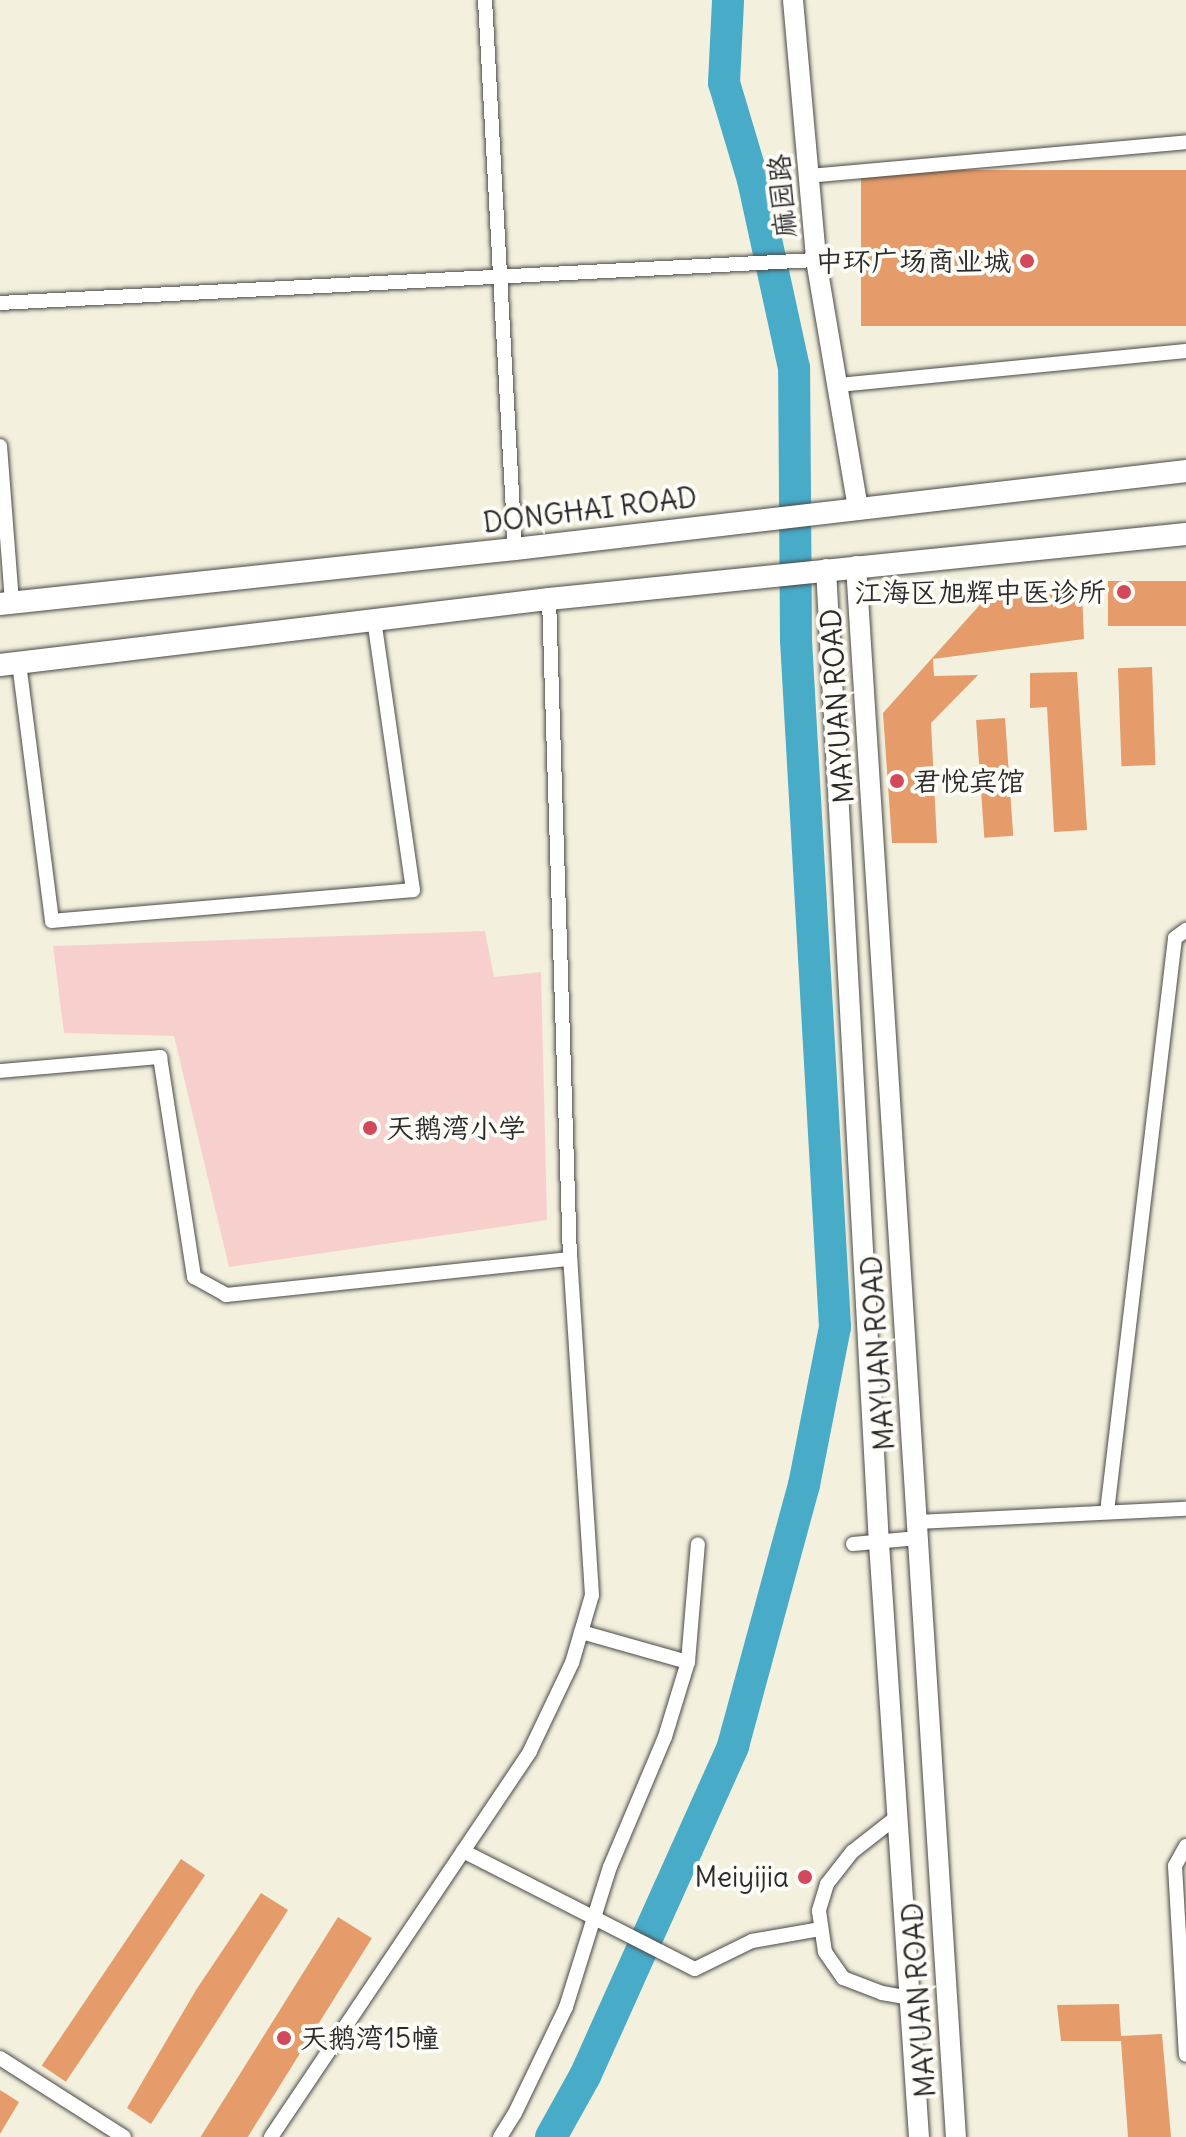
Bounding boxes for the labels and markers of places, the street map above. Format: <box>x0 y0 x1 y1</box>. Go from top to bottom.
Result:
place label: 中环广场商业城 <box>815 244 1011 278</box>
marker: 中环广场商业城 <box>1018 252 1036 270</box>
place label: 江海区旭辉中医诊所 <box>854 575 1106 609</box>
marker: 江海区旭辉中医诊所 <box>1113 581 1135 603</box>
place label: 君悦宾馆 <box>913 764 1025 798</box>
marker: 君悦宾馆 <box>888 772 906 790</box>
place label: 天鹅湾小学 <box>386 1111 526 1145</box>
marker: 天鹅湾小学 <box>361 1119 379 1137</box>
place label: Meiyijia <box>694 1860 789 1894</box>
marker: Meiyijia <box>796 1868 814 1886</box>
place label: 天鹅湾15幢 <box>300 2021 439 2055</box>
marker: 天鹅湾15幢 <box>275 2029 293 2047</box>

